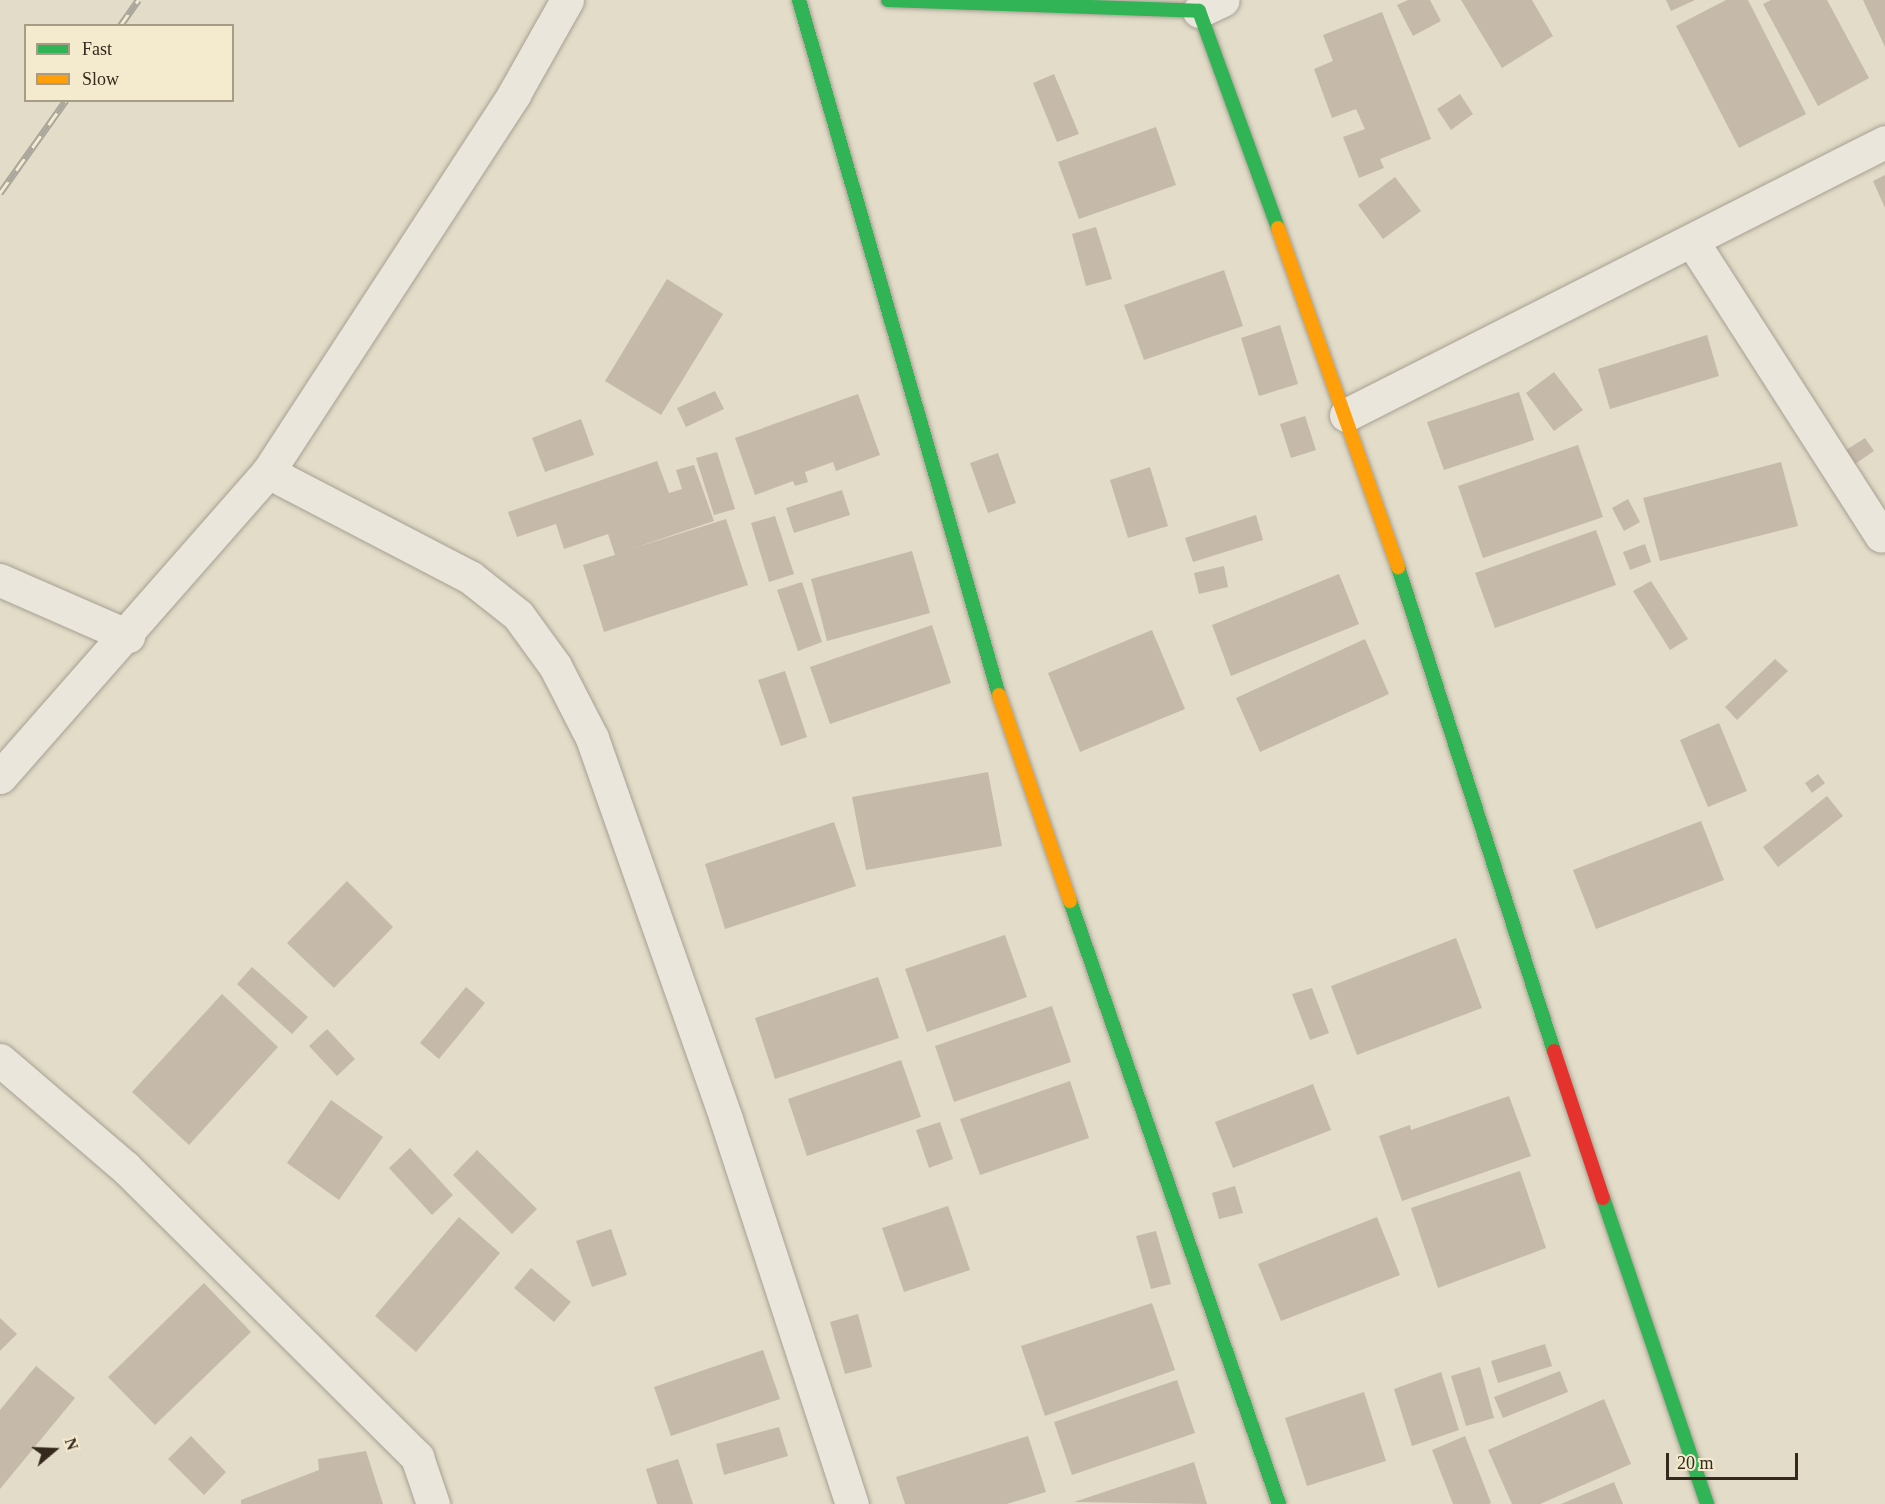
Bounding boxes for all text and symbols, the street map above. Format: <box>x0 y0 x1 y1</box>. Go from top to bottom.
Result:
legend <box>24 24 234 102</box>
text: Fast <box>82 39 112 59</box>
text: Slow <box>82 69 119 89</box>
north arrow <box>24 1420 84 1480</box>
text: N <box>62 1436 81 1452</box>
scale bar <box>1669 1441 1801 1479</box>
text: 20 m <box>1677 1453 1714 1473</box>

